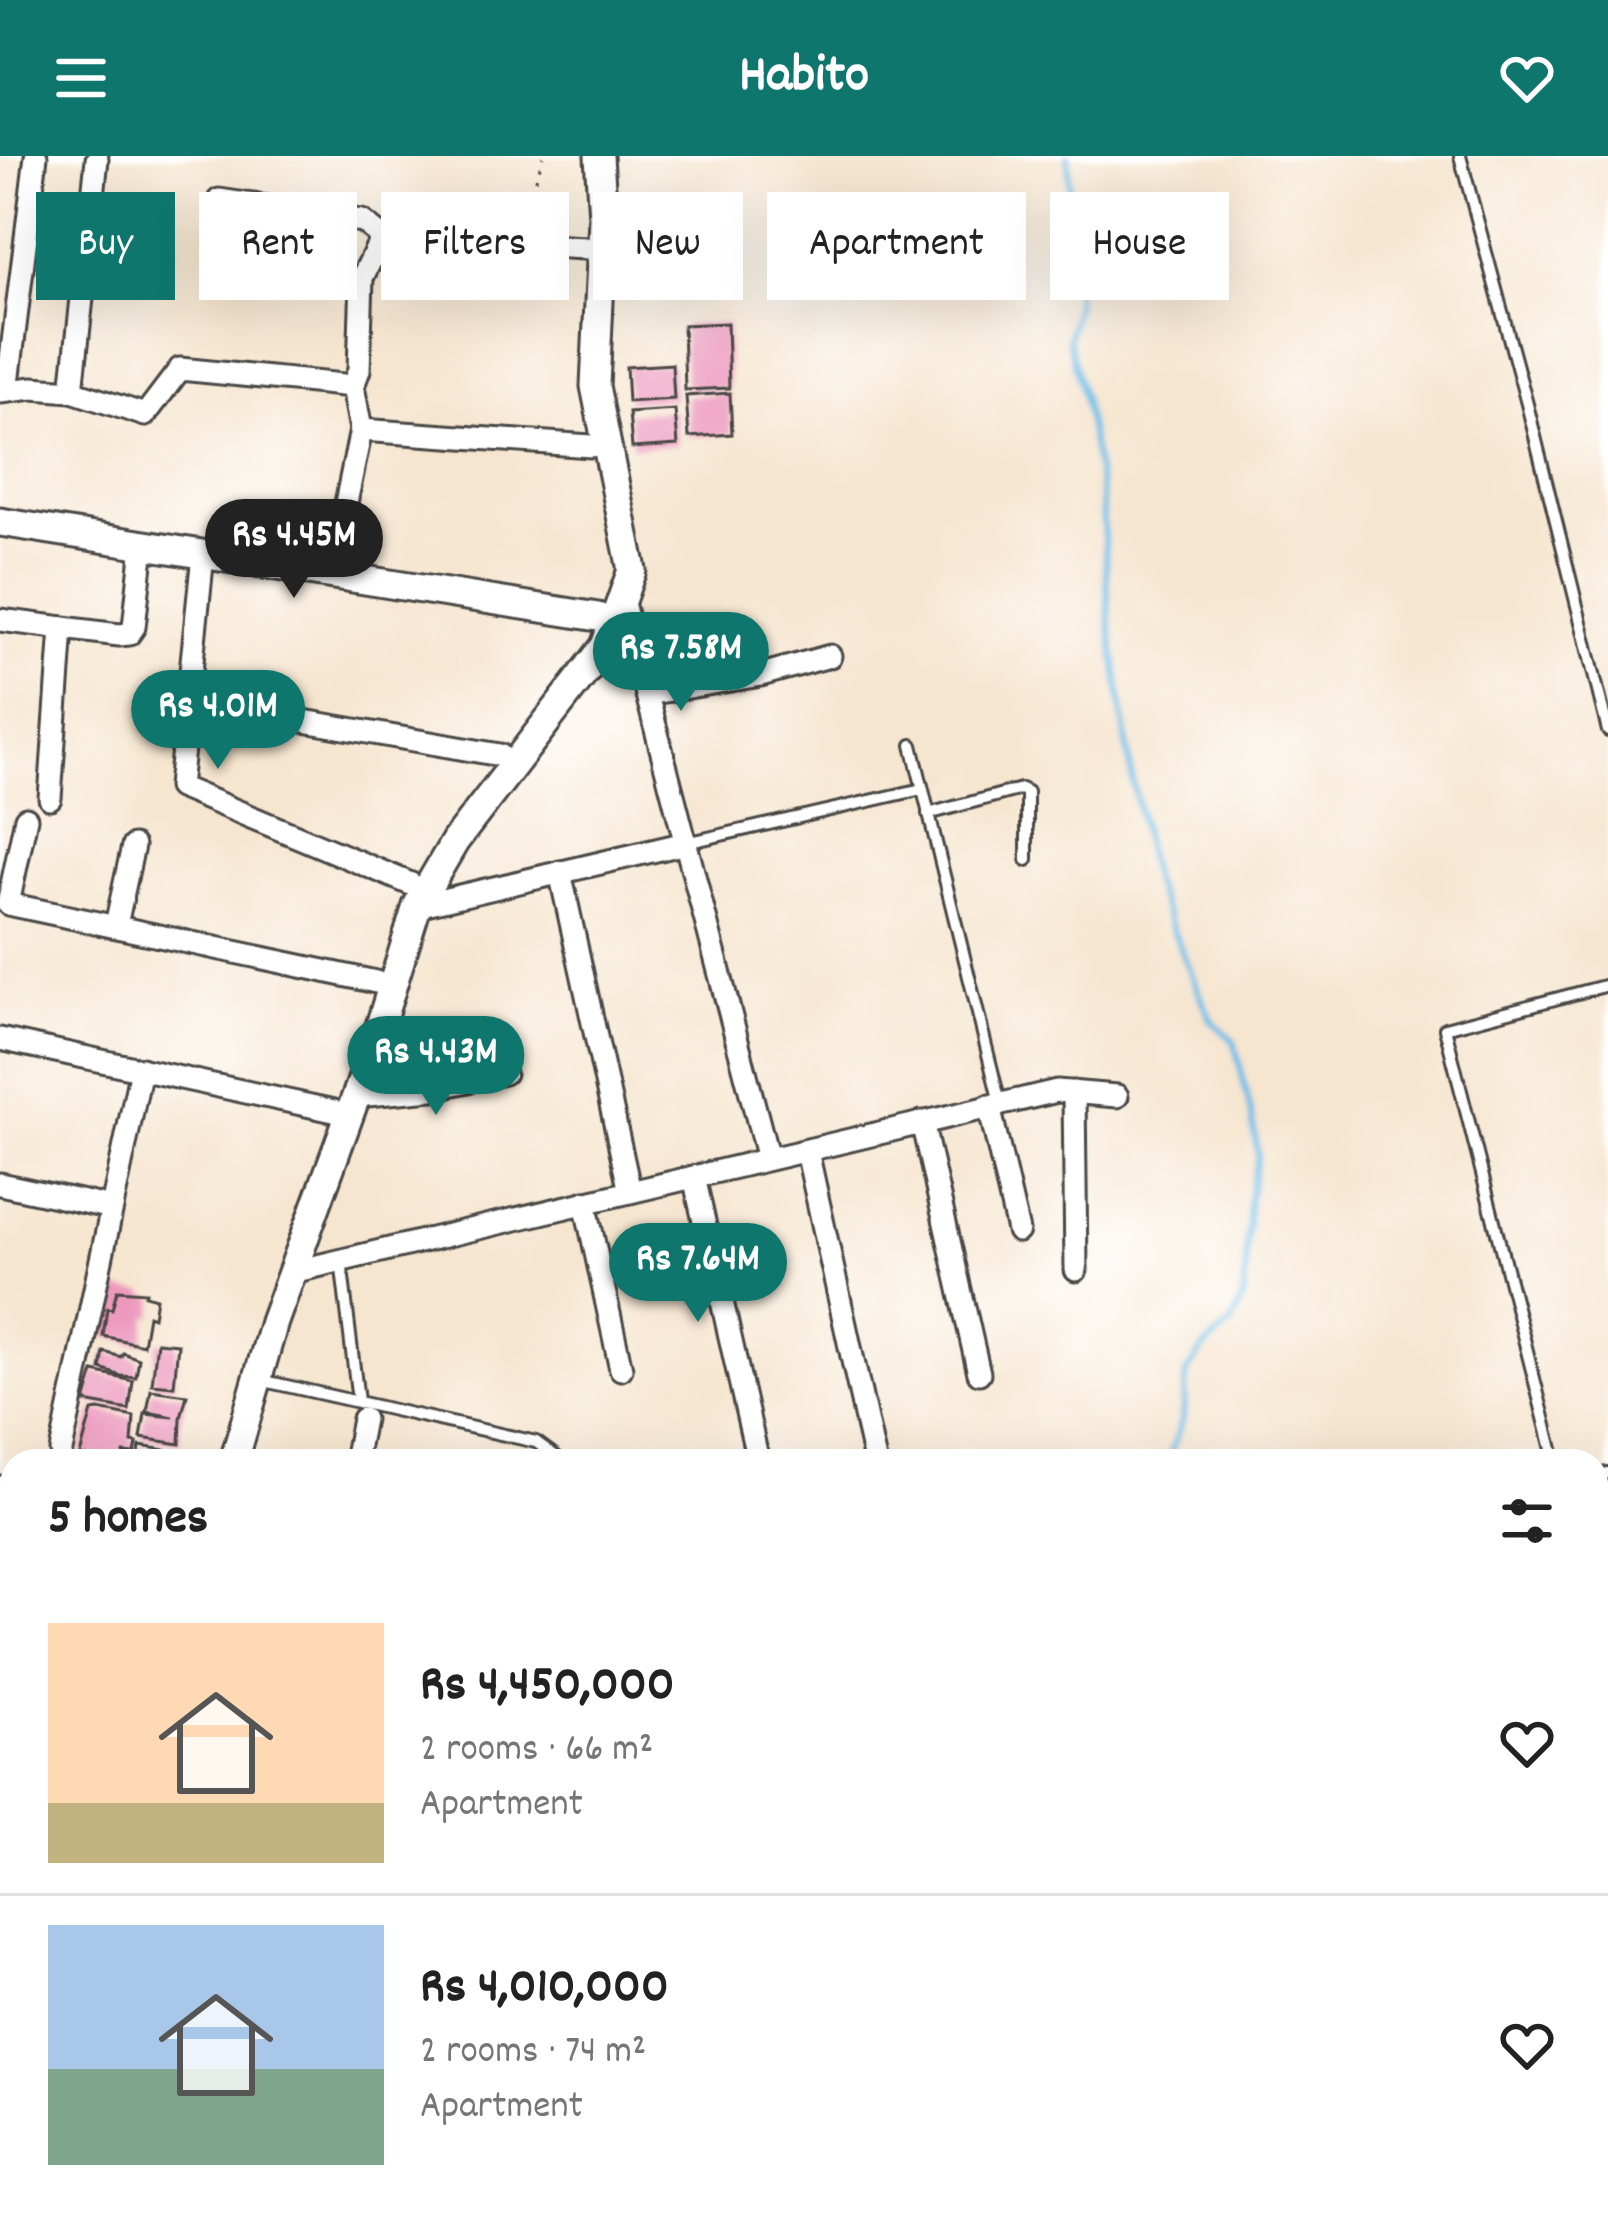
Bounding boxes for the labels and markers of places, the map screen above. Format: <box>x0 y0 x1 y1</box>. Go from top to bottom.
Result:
pin: Rs 4.45M <box>170 499 418 601</box>
pin: Rs 7.58M <box>557 612 805 714</box>
pin: Rs 4.01M <box>94 670 342 772</box>
pin: Rs 4.43M <box>312 1016 560 1118</box>
pin: Rs 7.64M <box>574 1223 822 1325</box>

